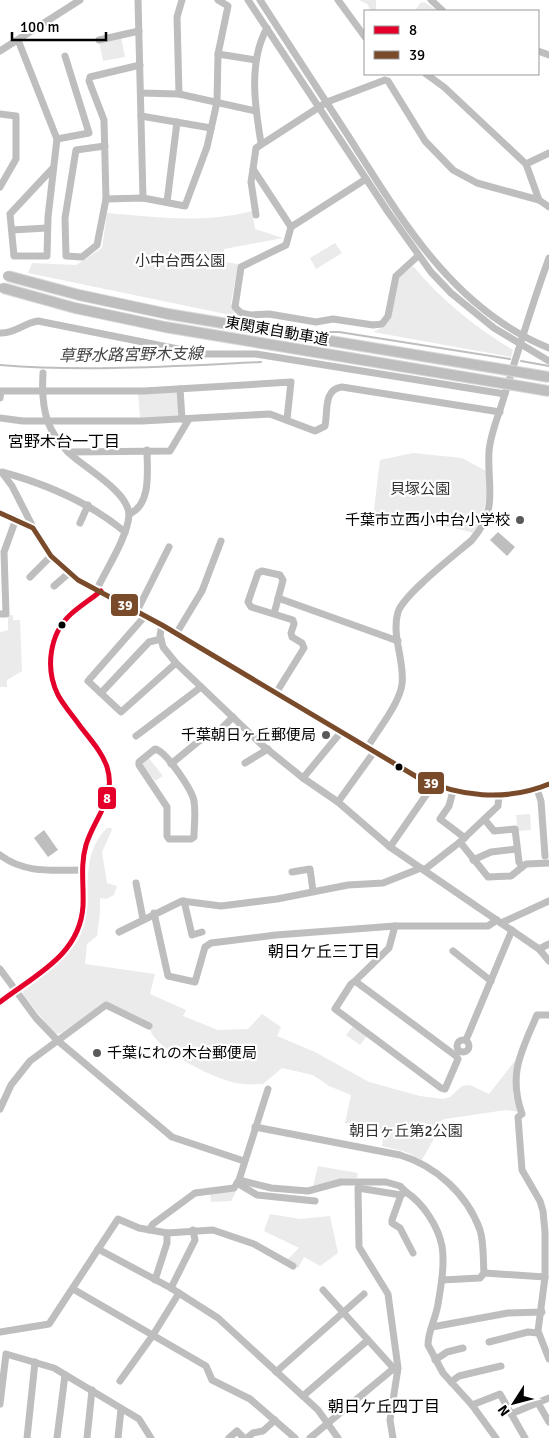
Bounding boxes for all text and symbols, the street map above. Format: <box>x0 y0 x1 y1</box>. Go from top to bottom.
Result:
scale bar <box>12 10 106 42</box>
legend <box>364 10 539 75</box>
text: 100 m <box>20 18 60 36</box>
text: 8 <box>409 21 417 39</box>
text: 39 <box>409 46 425 64</box>
park label: 小中台西公園 <box>135 252 225 270</box>
street label: 東関東自動車道 <box>224 313 330 349</box>
water label: 草野水路宮野木支線 <box>59 344 205 366</box>
district label: 宮野木台一丁目 <box>8 432 120 452</box>
park label: 貝塚公園 <box>390 480 450 498</box>
place label: 千葉市立西小中台小学校 <box>345 511 510 529</box>
marker: 千葉市立西小中台小学校 <box>514 514 526 526</box>
line badge: 39 <box>110 593 139 617</box>
text: 39 <box>117 597 133 614</box>
unlabelled marker <box>57 620 67 630</box>
place label: 千葉朝日ヶ丘郵便局 <box>181 726 316 744</box>
marker: 千葉朝日ヶ丘郵便局 <box>320 729 332 741</box>
unlabelled marker <box>394 762 404 772</box>
line badge: 39 <box>417 771 445 795</box>
text: 39 <box>423 775 439 792</box>
line badge: 8 <box>97 786 117 810</box>
text: 8 <box>103 790 111 807</box>
district label: 朝日ケ丘三丁目 <box>268 942 380 962</box>
place label: 千葉にれの木台郵便局 <box>107 1044 257 1062</box>
marker: 千葉にれの木台郵便局 <box>91 1047 103 1059</box>
park label: 朝日ヶ丘第2公園 <box>349 1122 463 1140</box>
north arrow <box>489 1378 539 1428</box>
district label: 朝日ケ丘四丁目 <box>328 1397 440 1417</box>
text: N <box>494 1401 514 1419</box>

